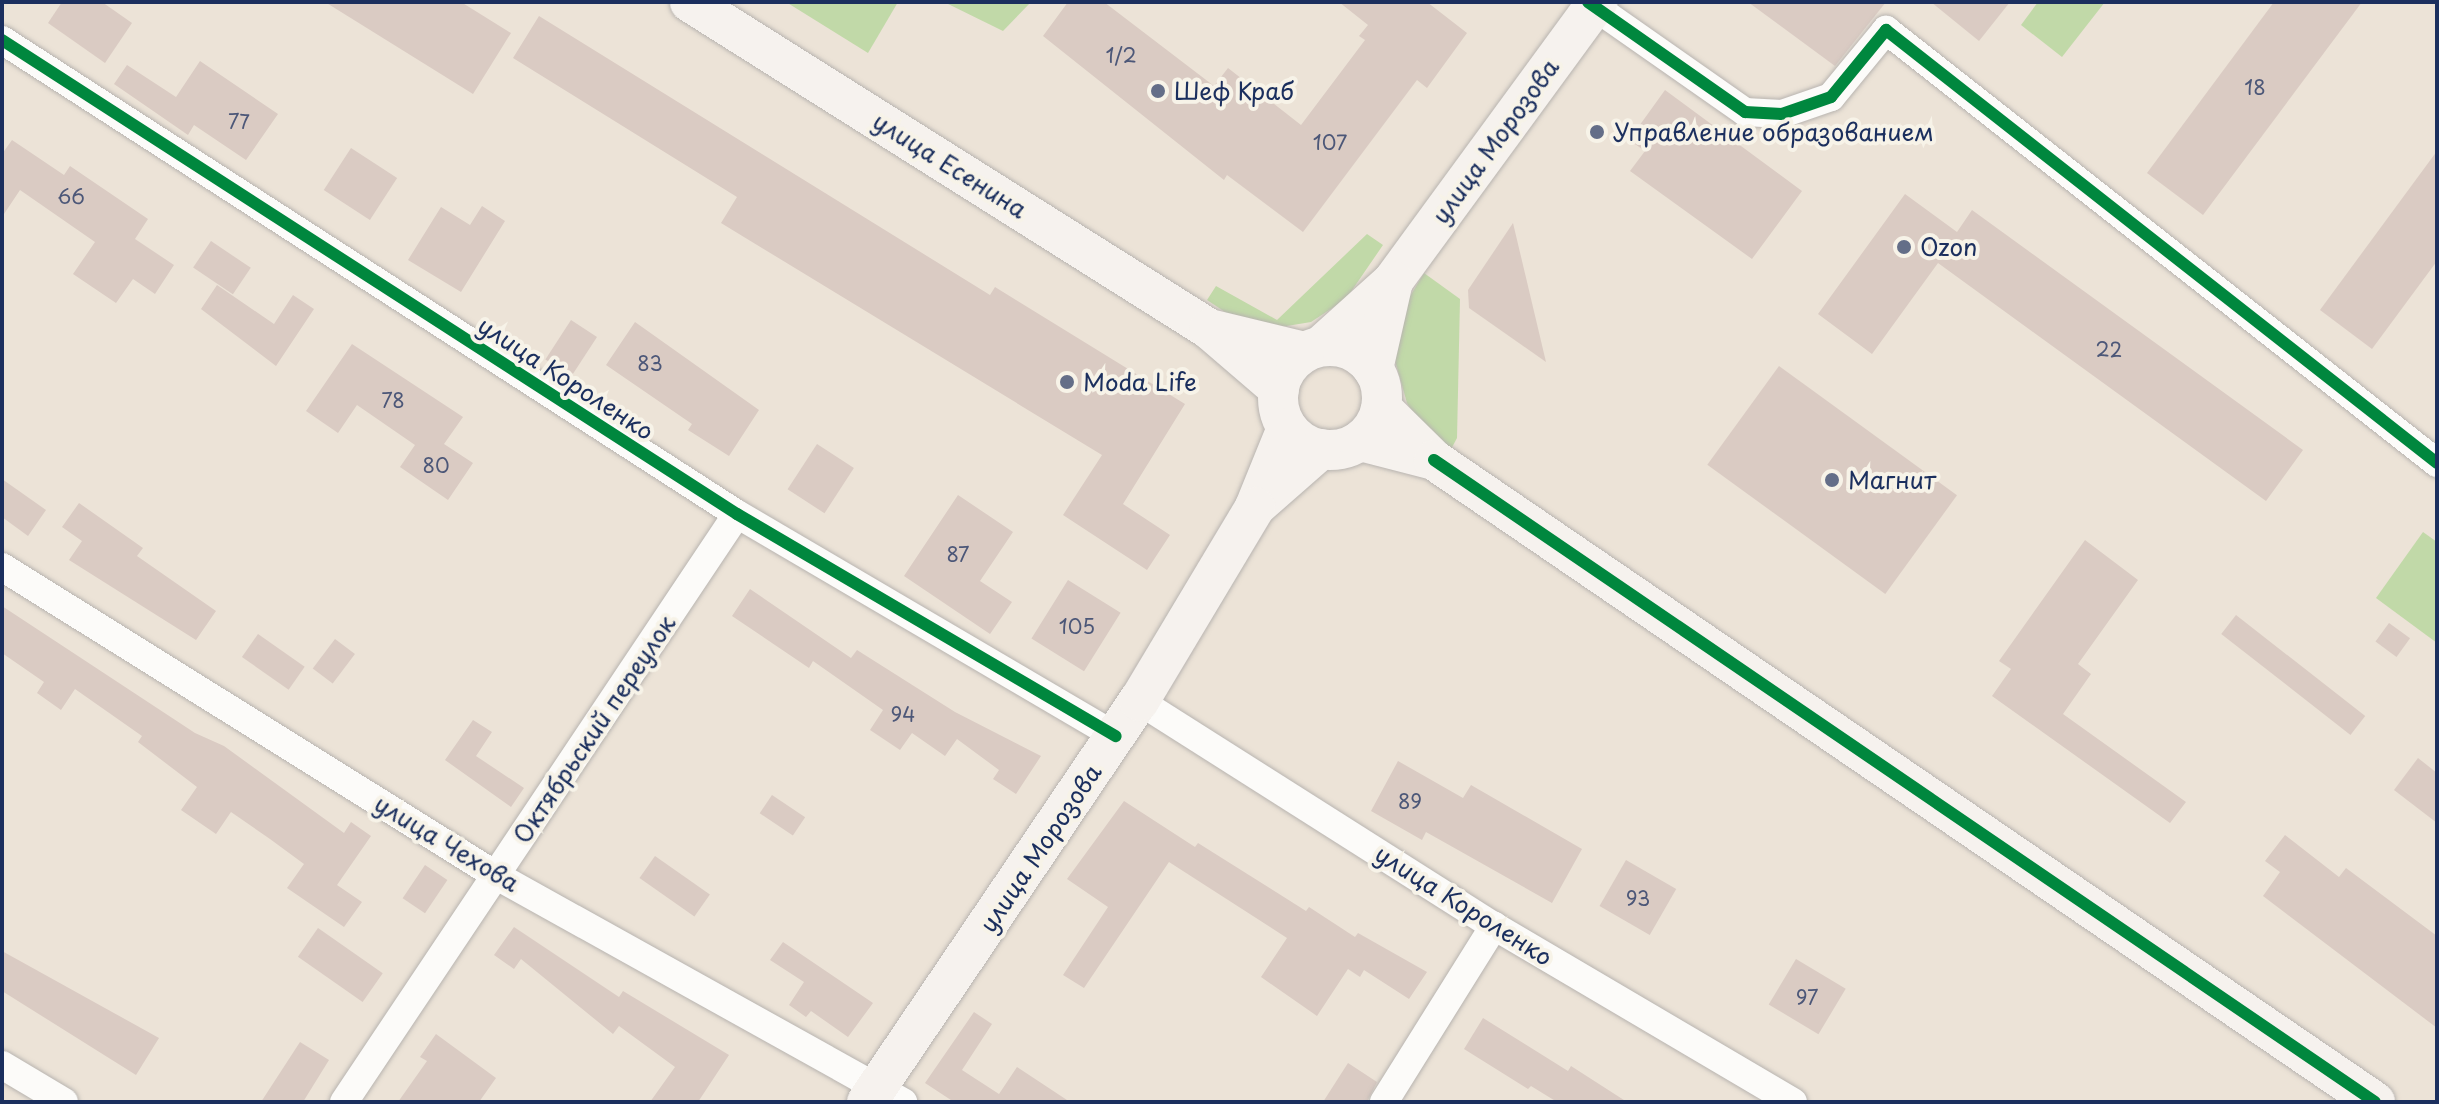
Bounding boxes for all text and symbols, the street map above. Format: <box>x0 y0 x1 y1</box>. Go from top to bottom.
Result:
house number: 1/2 <box>1105 43 1137 67</box>
street label: улица Морозова <box>1425 53 1565 229</box>
house number: 18 <box>2244 75 2266 99</box>
place label: Шеф Краб <box>1174 77 1297 105</box>
marker: Шеф Краб <box>1149 82 1167 100</box>
street label: улица Есенина <box>867 106 1033 224</box>
house number: 77 <box>228 109 250 133</box>
place label: Управление образованием <box>1613 118 1934 146</box>
marker: Управление образованием <box>1588 123 1606 141</box>
house number: 107 <box>1313 130 1347 154</box>
house number: 66 <box>57 184 85 208</box>
place label: Ozon <box>1920 233 1977 261</box>
marker: Ozon <box>1895 238 1913 256</box>
street label: улица Короленко <box>472 310 660 446</box>
house number: 22 <box>2096 337 2122 361</box>
house number: 83 <box>637 351 663 375</box>
place label: Moda Life <box>1083 368 1197 396</box>
marker: Moda Life <box>1058 373 1076 391</box>
house number: 78 <box>381 388 405 412</box>
house number: 80 <box>422 453 450 477</box>
place label: Магнит <box>1848 466 1936 494</box>
marker: Магнит <box>1823 471 1841 489</box>
house number: 87 <box>947 542 969 566</box>
street label: Октябрьский переулок <box>507 610 681 848</box>
house number: 105 <box>1059 614 1095 638</box>
house number: 94 <box>891 702 915 726</box>
street label: улица Морозова <box>973 758 1107 938</box>
street label: улица Чехова <box>369 788 525 898</box>
house number: 89 <box>1398 789 1422 813</box>
street label: улица Короленко <box>1369 838 1559 972</box>
house number: 93 <box>1626 886 1650 910</box>
house number: 97 <box>1796 985 1818 1009</box>

